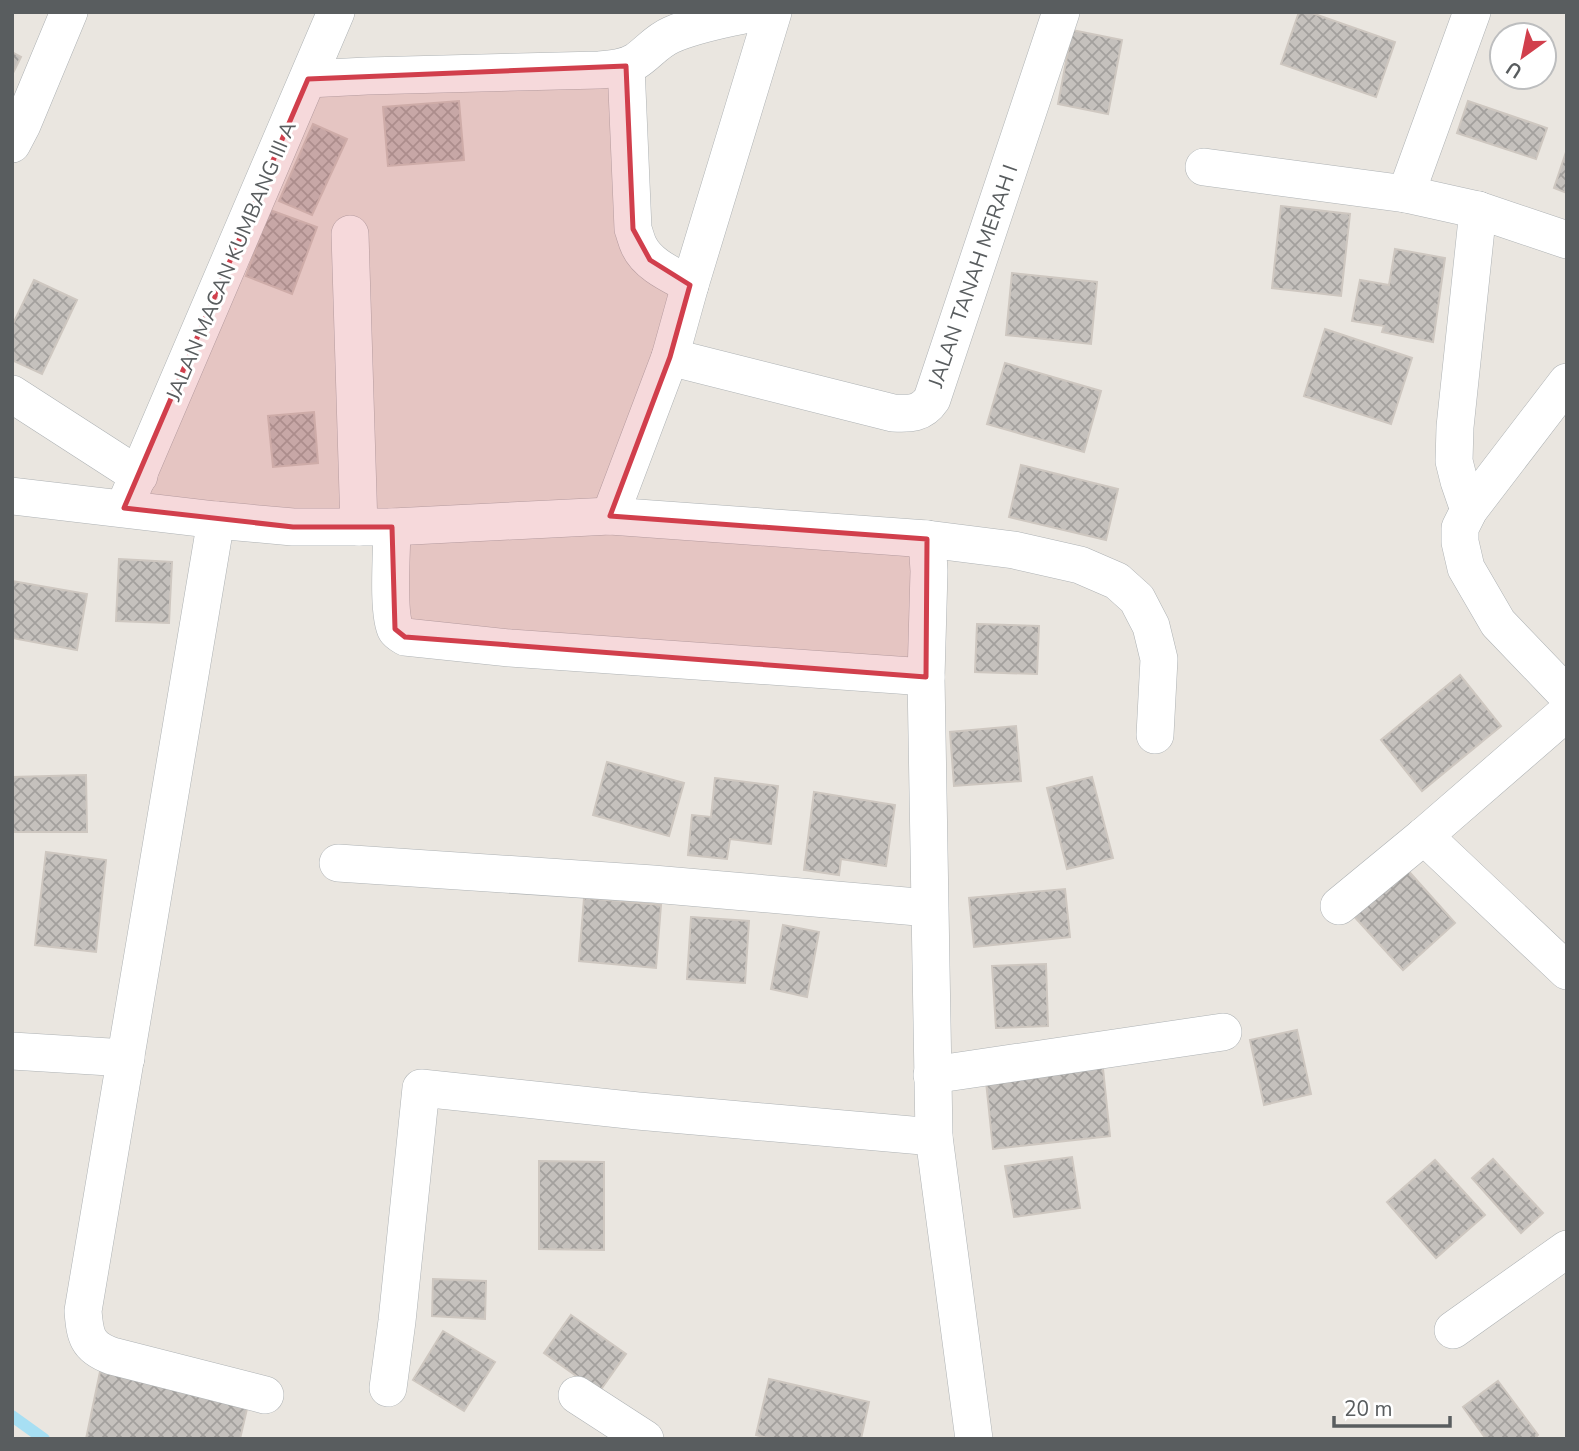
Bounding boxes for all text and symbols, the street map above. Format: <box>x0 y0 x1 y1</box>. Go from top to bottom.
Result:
north arrow <box>1488 21 1558 91</box>
text: U <box>1501 55 1527 84</box>
street label: JALAN MACAN KUMBANG III A <box>159 117 303 406</box>
street label: JALAN TANAH MERAH I <box>921 161 1024 392</box>
scale bar <box>1334 1384 1450 1428</box>
text: 20 m <box>1344 1395 1393 1423</box>

